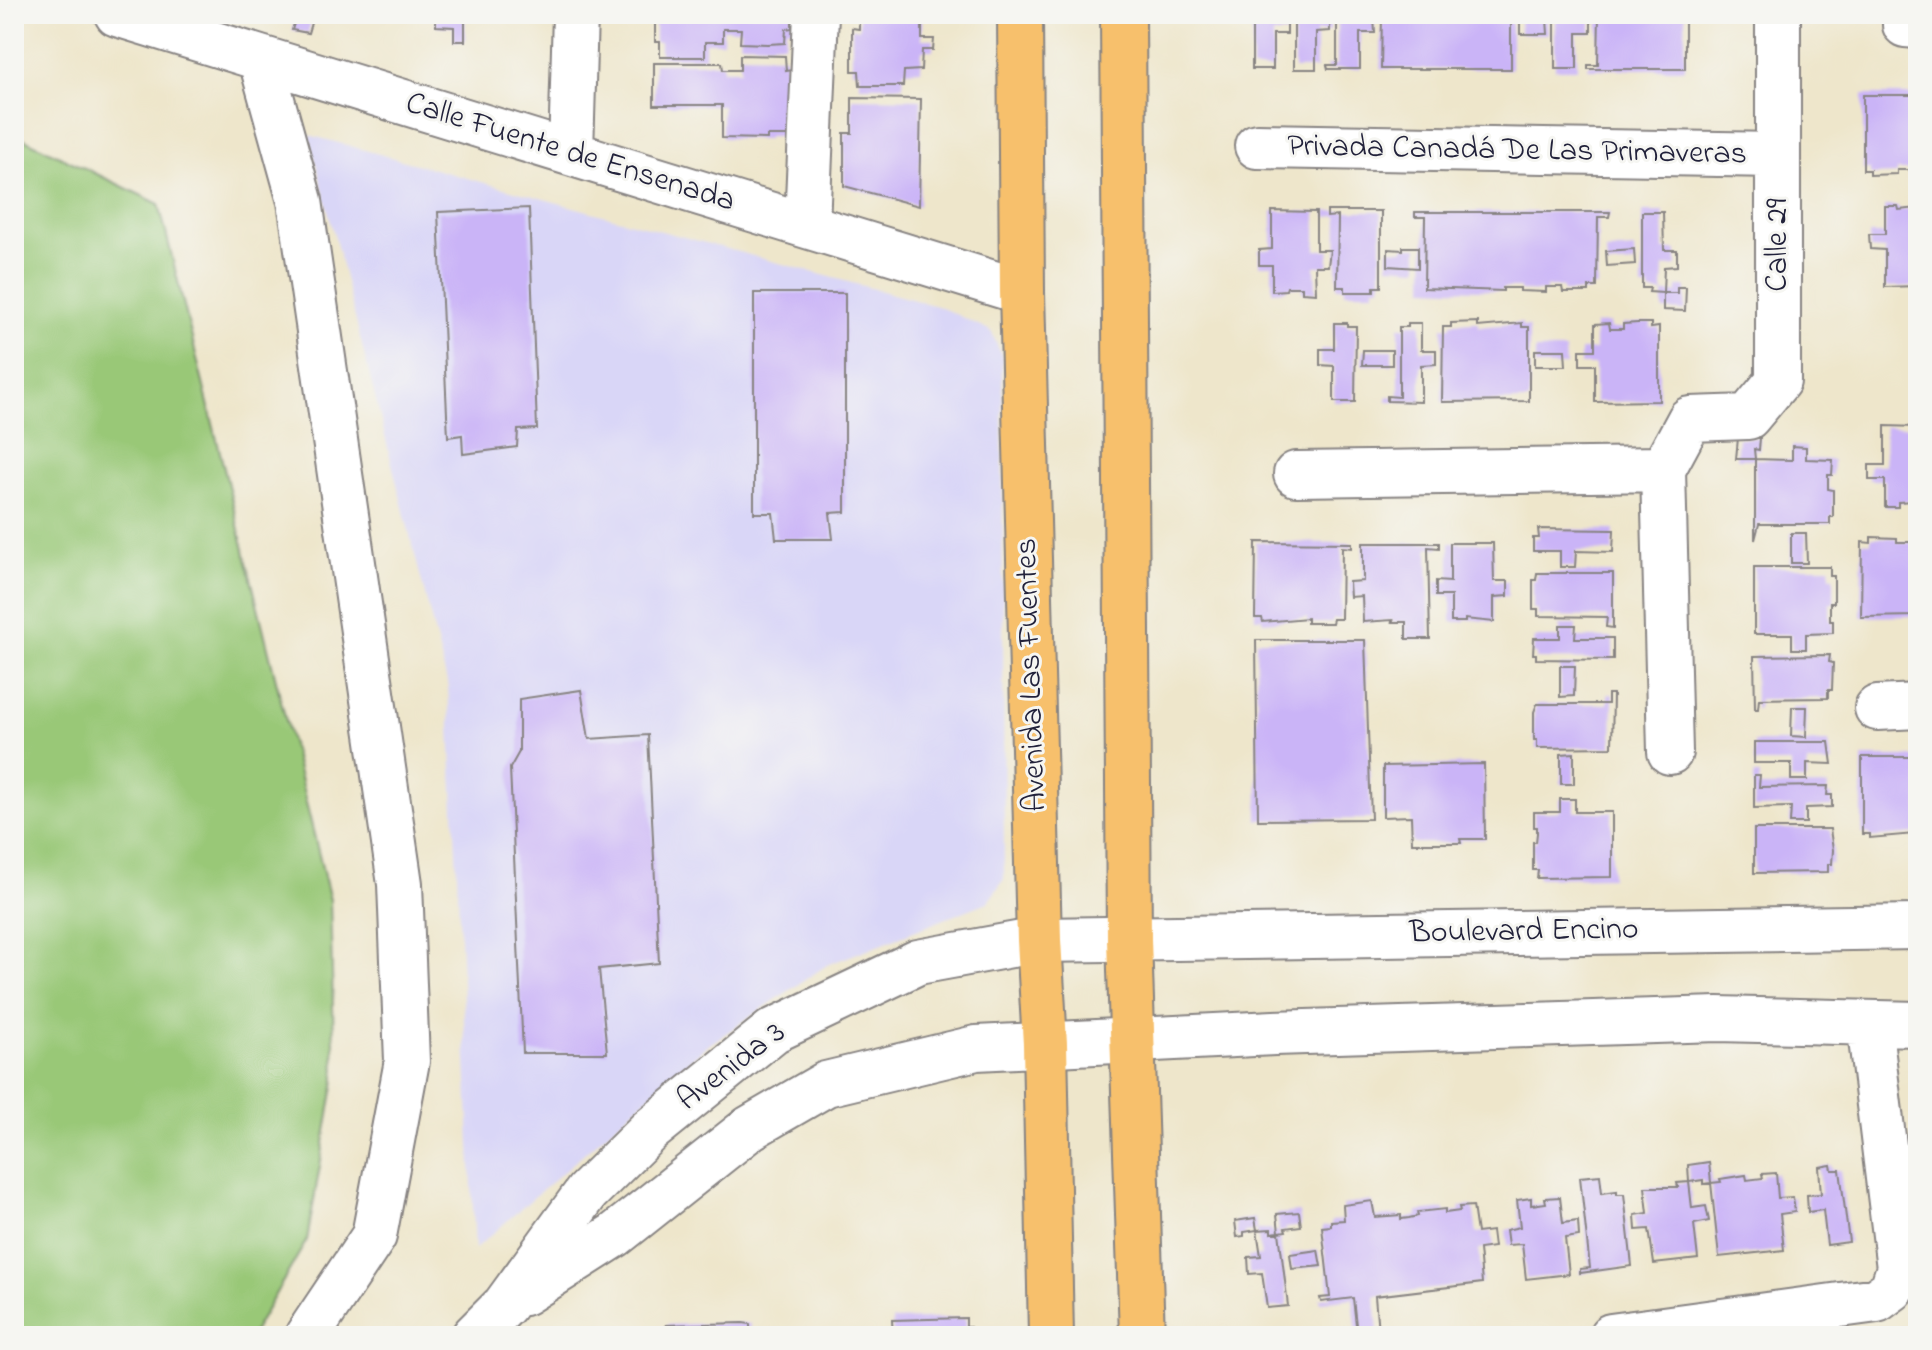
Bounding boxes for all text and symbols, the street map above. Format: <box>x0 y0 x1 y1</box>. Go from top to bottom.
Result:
street label: Calle Fuente de Ensenada <box>399 80 741 226</box>
street label: Privada Canadá De Las Primaveras <box>1287 123 1747 179</box>
street label: Calle 29 <box>1755 198 1802 292</box>
street label: Avenida Las Fuentes <box>1004 537 1060 813</box>
street label: Boulevard Encino <box>1408 907 1639 958</box>
street label: Avenida 3 <box>668 1011 796 1123</box>

